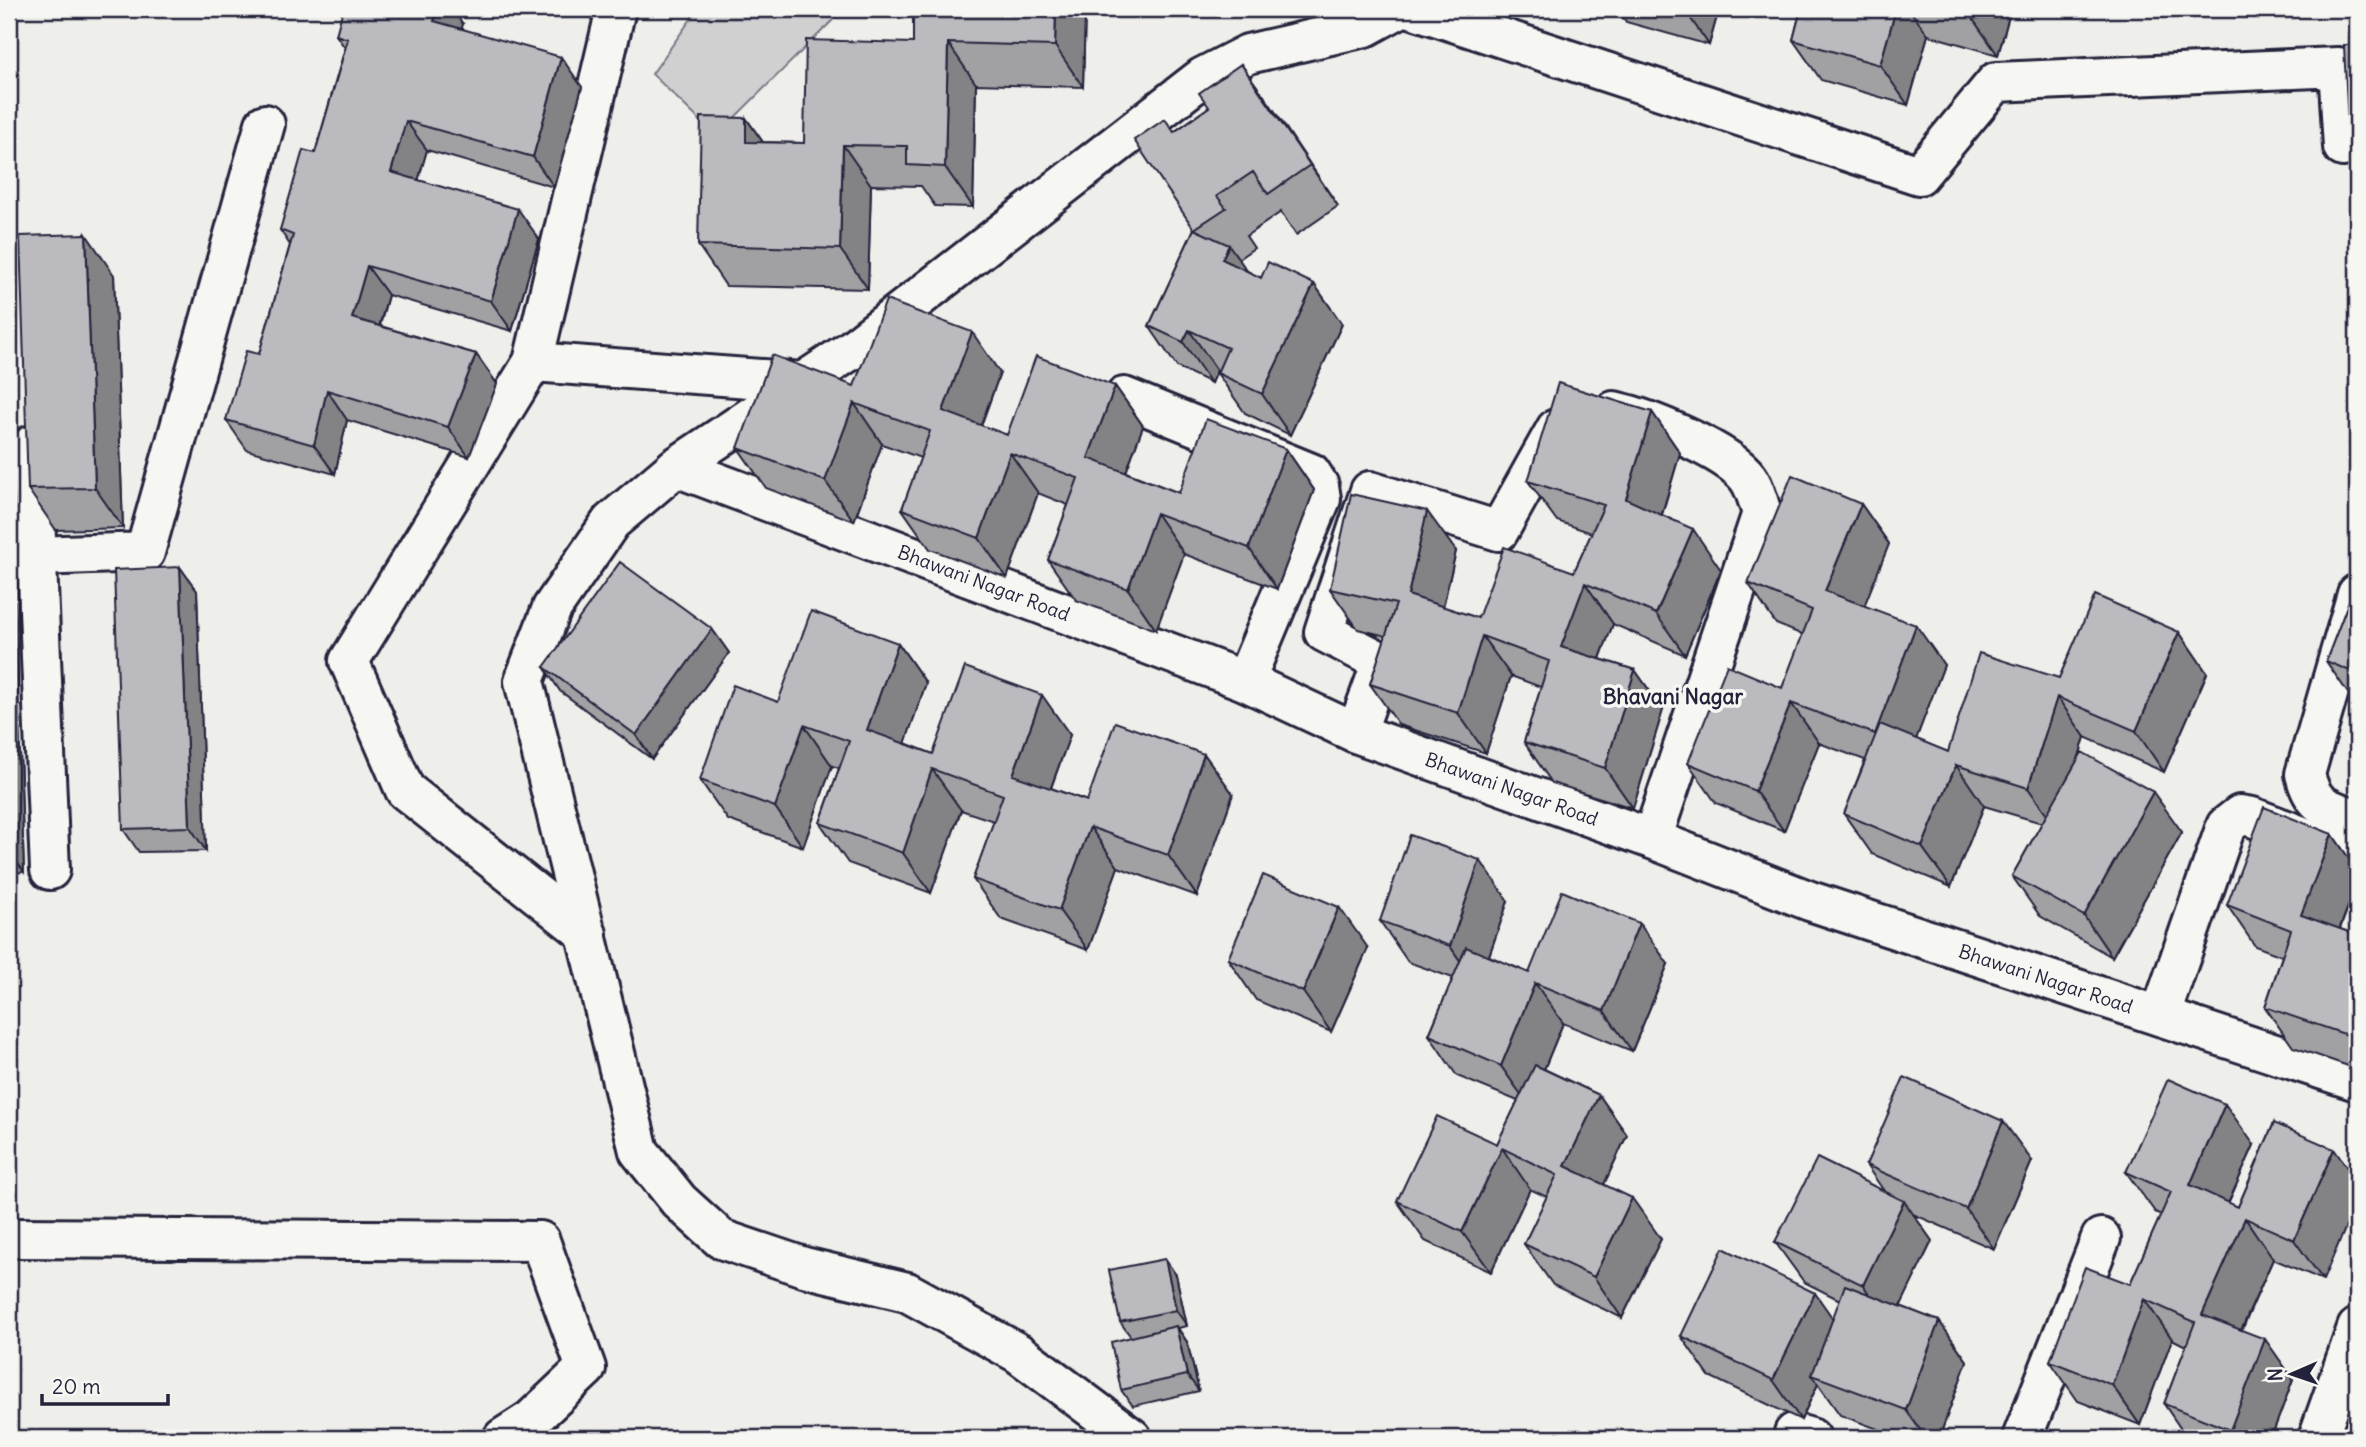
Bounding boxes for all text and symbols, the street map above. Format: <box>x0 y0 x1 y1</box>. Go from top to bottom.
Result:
street label: Bhawani Nagar Road <box>895 540 1073 626</box>
district label: Bhavani Nagar <box>1603 683 1744 710</box>
street label: Bhawani Nagar Road <box>1422 747 1602 831</box>
street label: Bhawani Nagar Road <box>1956 939 2136 1018</box>
north arrow <box>2258 1338 2328 1408</box>
scale bar <box>42 1363 168 1407</box>
text: N <box>2263 1368 2287 1382</box>
text: 20 m <box>52 1373 101 1400</box>

